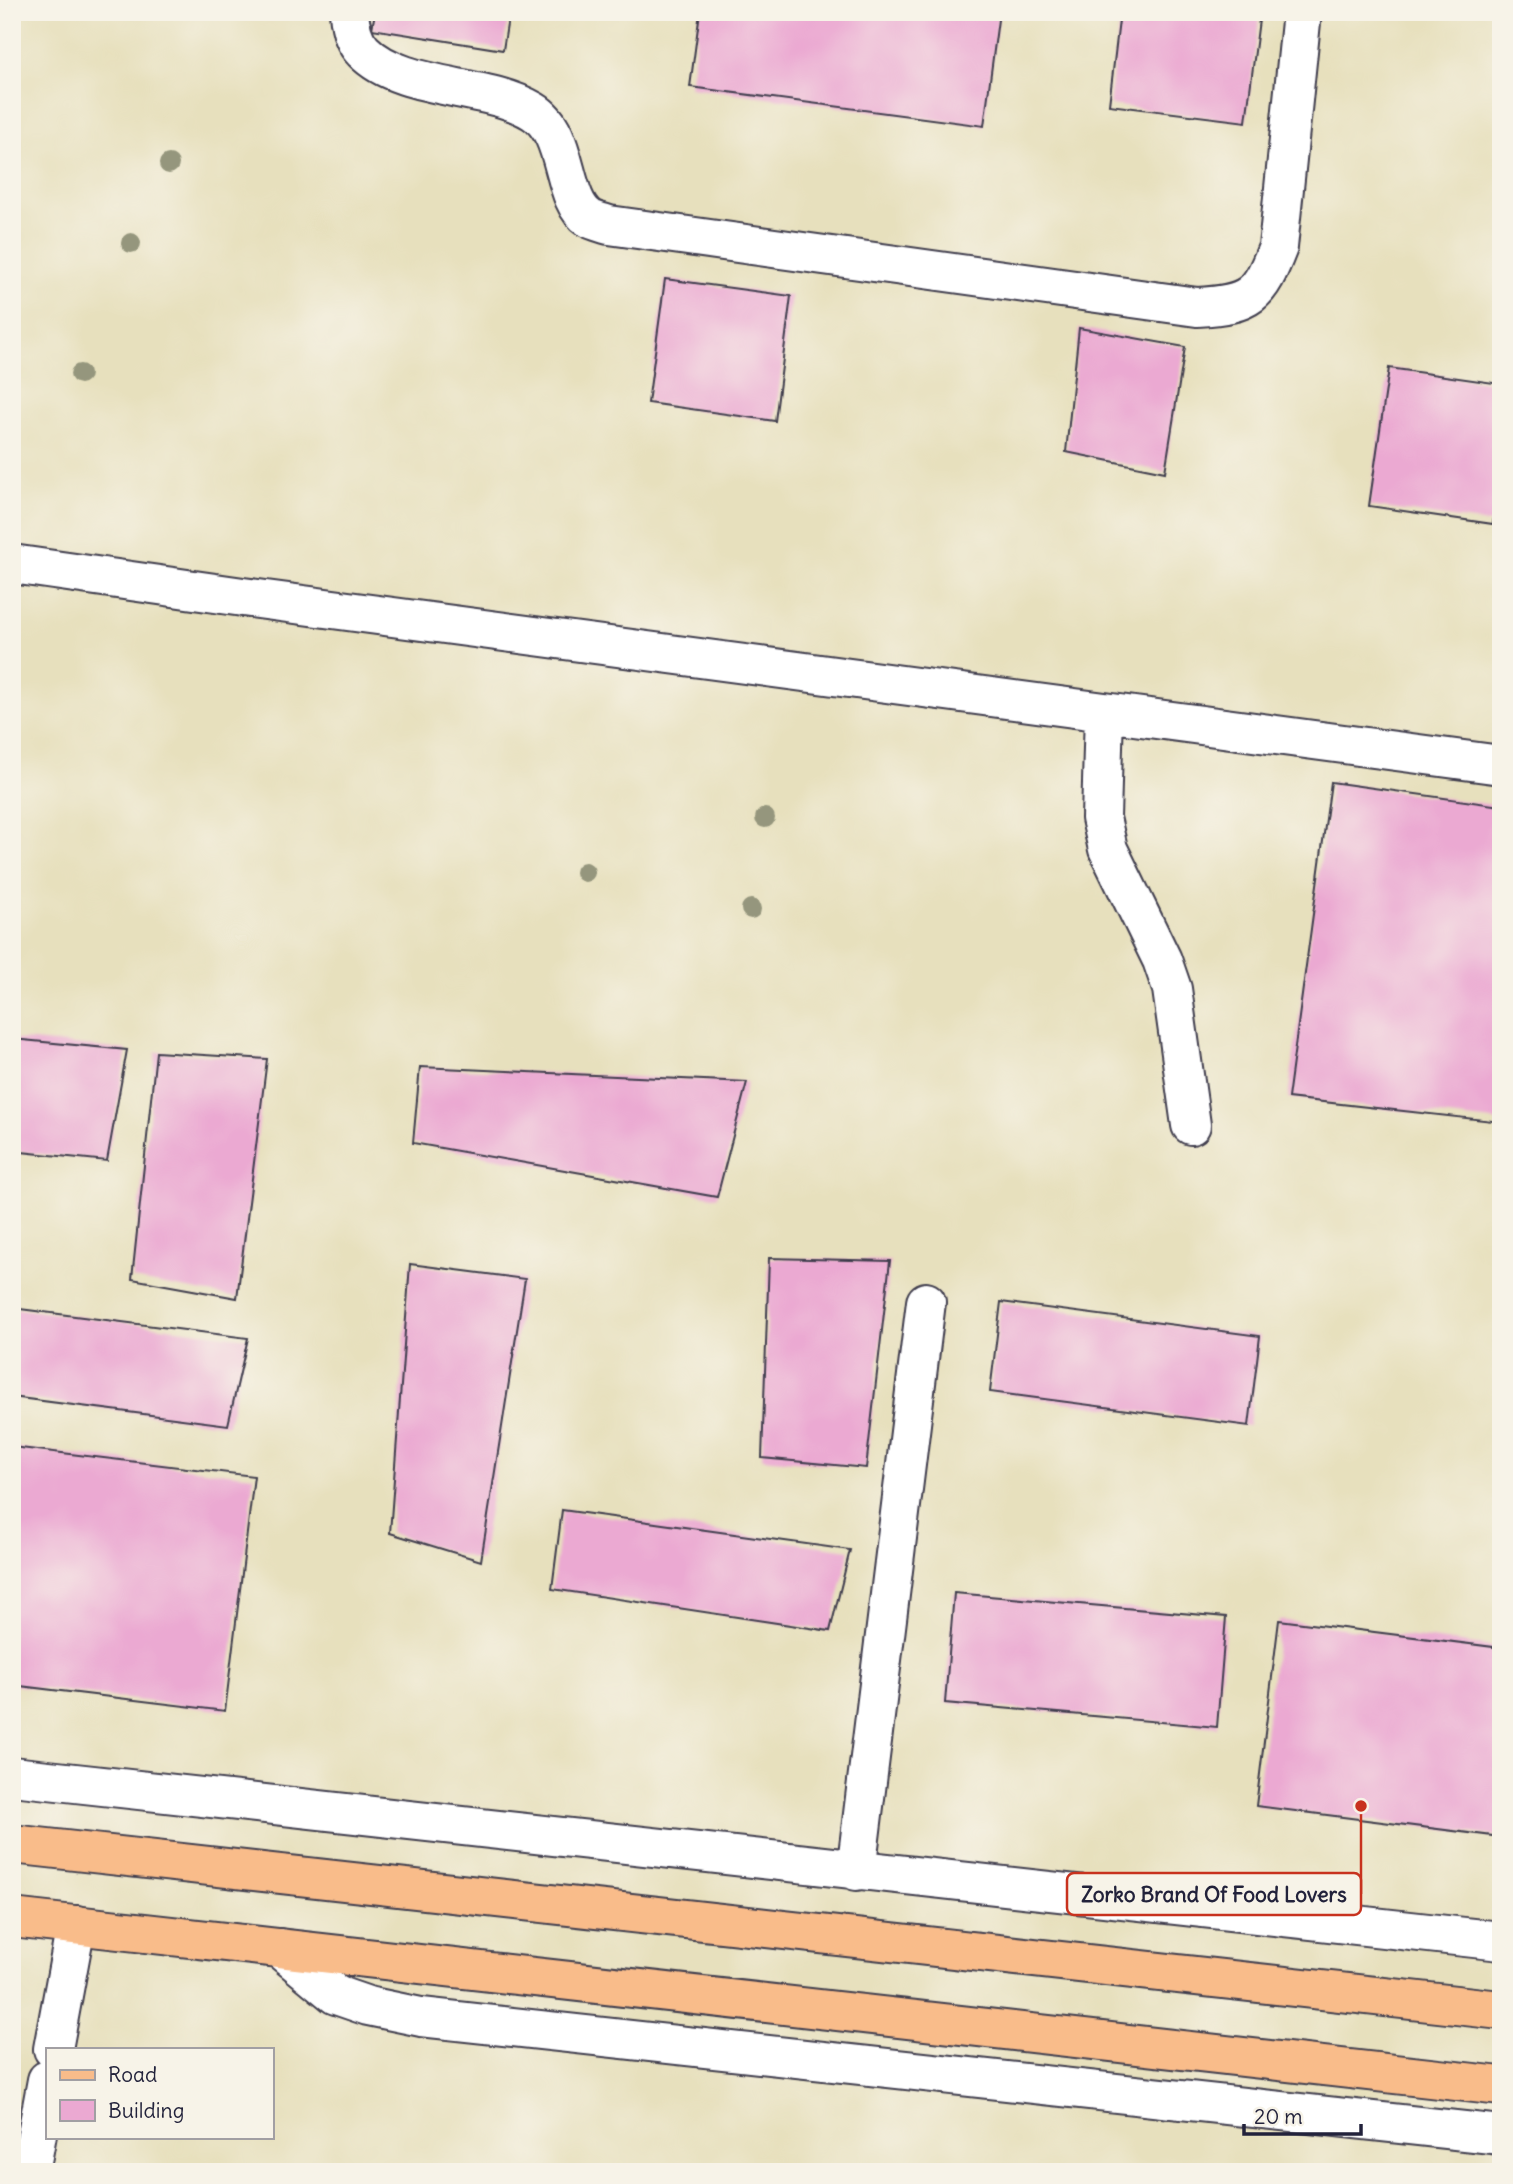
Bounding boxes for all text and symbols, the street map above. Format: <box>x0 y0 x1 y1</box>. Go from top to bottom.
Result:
callout: Zorko Brand Of Food Lovers <box>1067 1873 1361 1915</box>
text: Zorko Brand Of Food Lovers <box>1081 1881 1347 1908</box>
legend <box>46 2048 273 2138</box>
text: Road <box>108 2061 157 2088</box>
scale bar <box>1244 2093 1361 2137</box>
text: Building <box>108 2097 184 2124</box>
text: 20 m <box>1254 2103 1303 2130</box>

